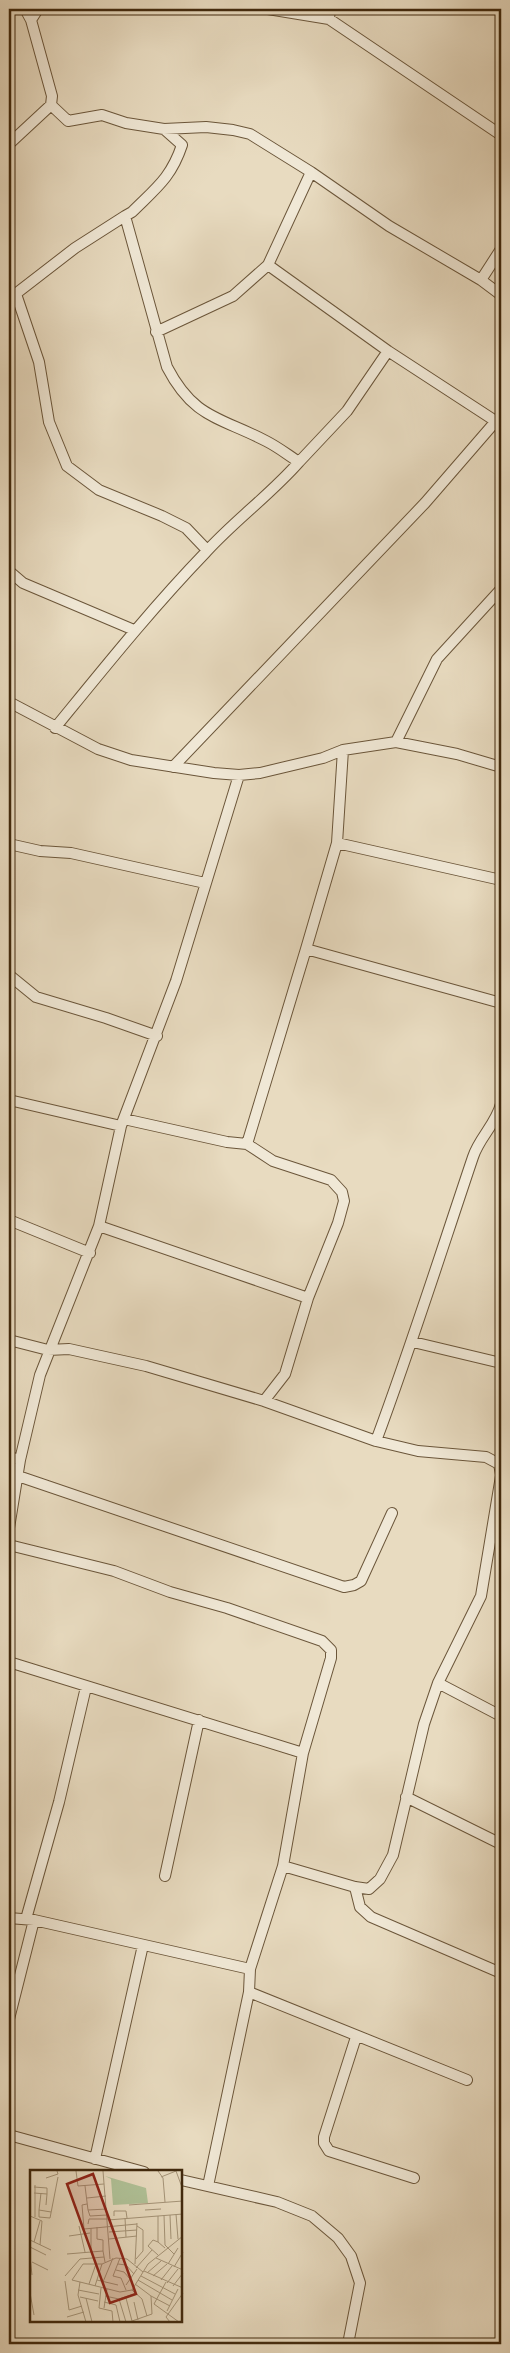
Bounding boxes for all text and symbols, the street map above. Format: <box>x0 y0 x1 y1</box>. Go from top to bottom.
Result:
inset map <box>30 2170 182 2323</box>

